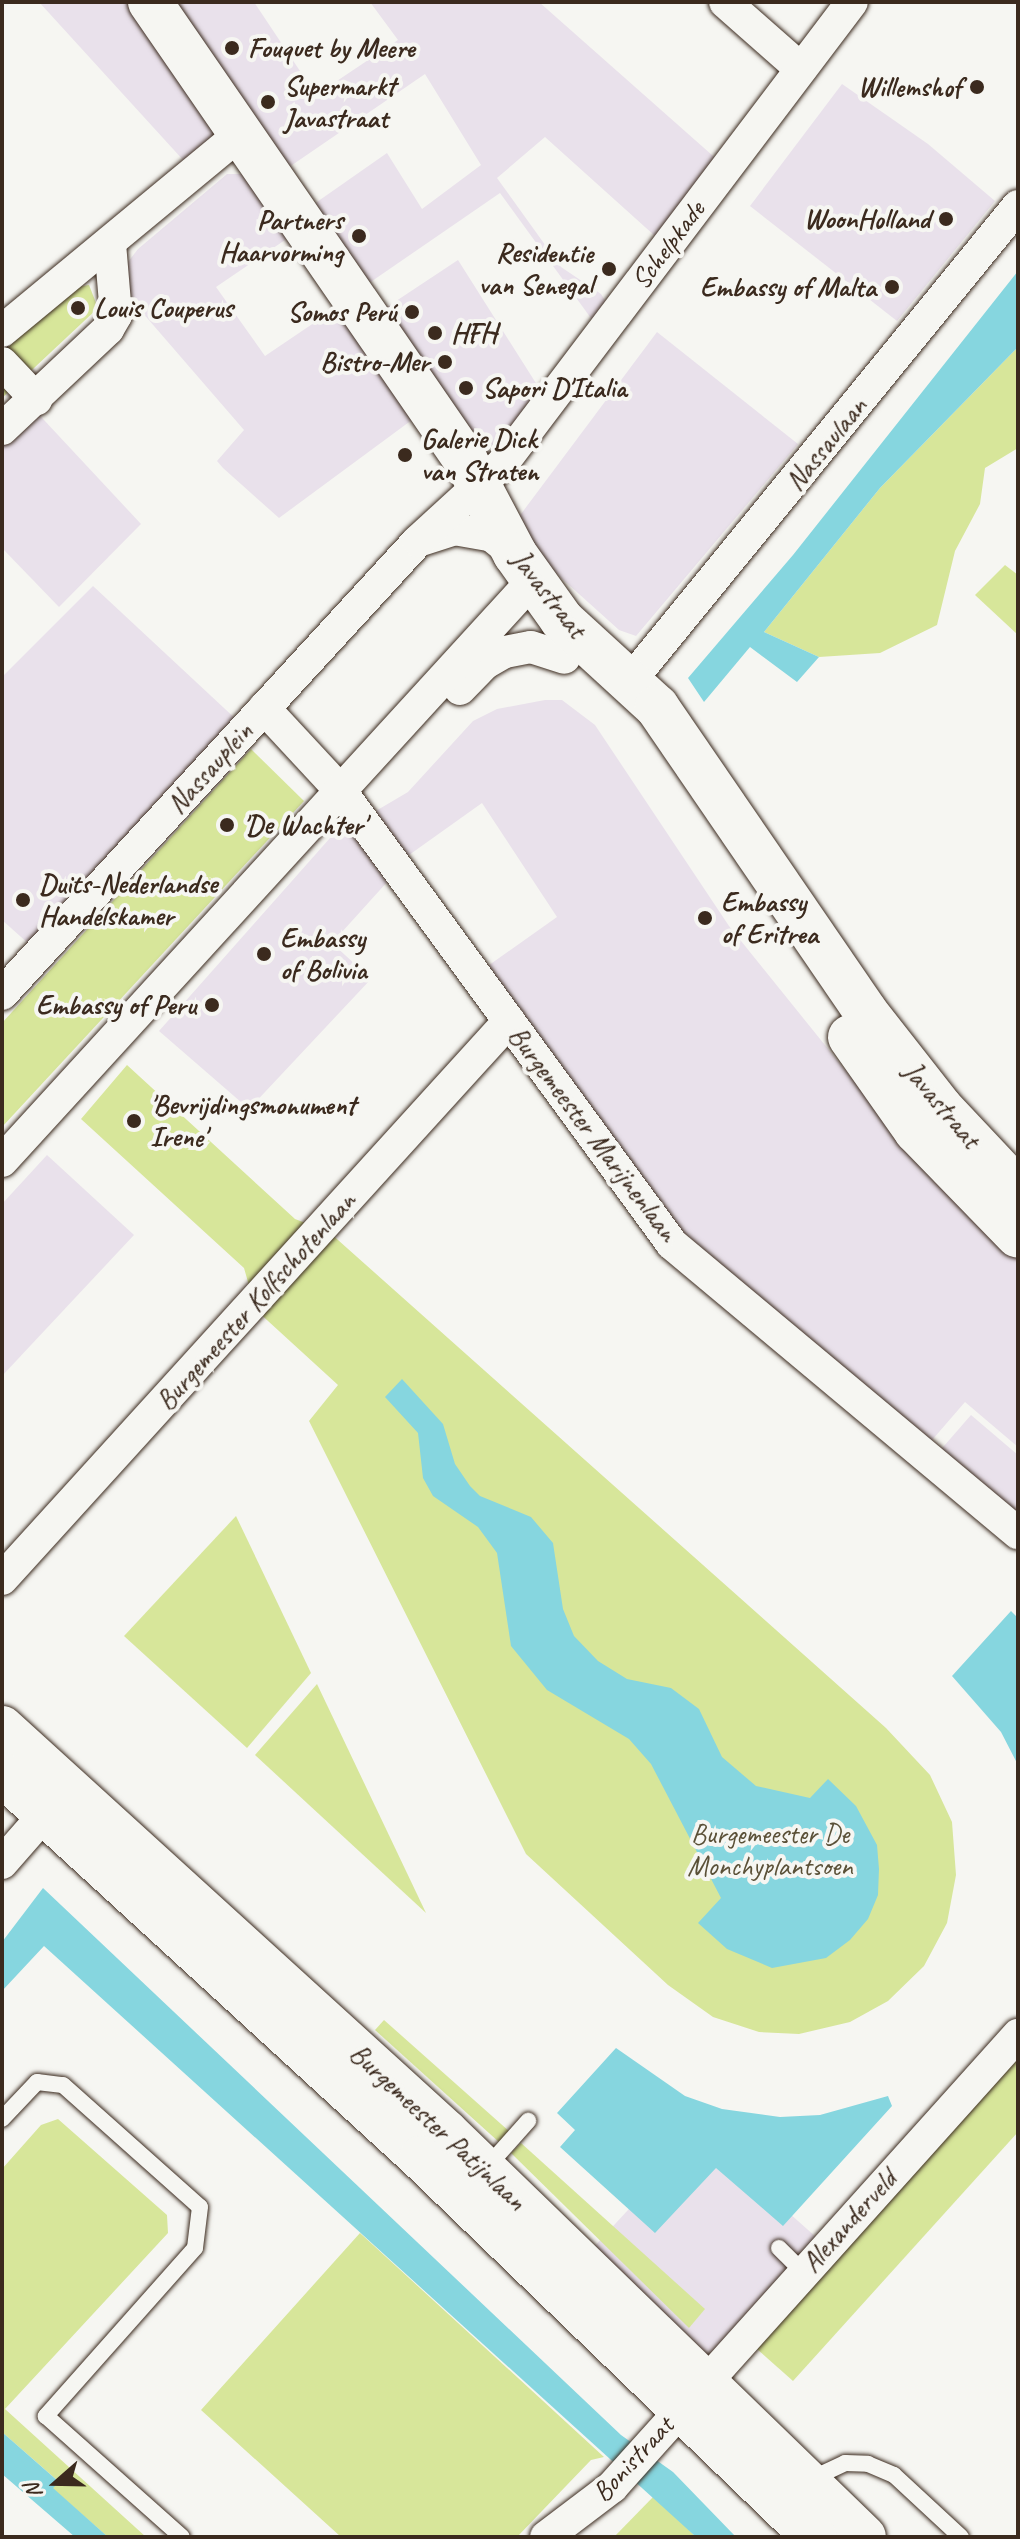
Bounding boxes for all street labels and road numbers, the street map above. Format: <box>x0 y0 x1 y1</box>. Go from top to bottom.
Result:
street label: Schelpkade <box>624 194 712 296</box>
street label: Nassaulaan <box>778 390 874 498</box>
street label: Javastraat <box>504 543 594 645</box>
street label: Nassauplein <box>160 715 260 821</box>
street label: Burgemeester Marijnenlaan <box>501 1020 685 1248</box>
street label: Javastraat <box>896 1055 988 1155</box>
street label: Burgemeester Kolfschotenlaan <box>149 1185 363 1417</box>
street label: Burgemeester Patijnlaan <box>342 2036 534 2218</box>
street label: Alexanderveld <box>794 2163 904 2279</box>
street label: Bonistraat <box>585 2409 681 2509</box>

